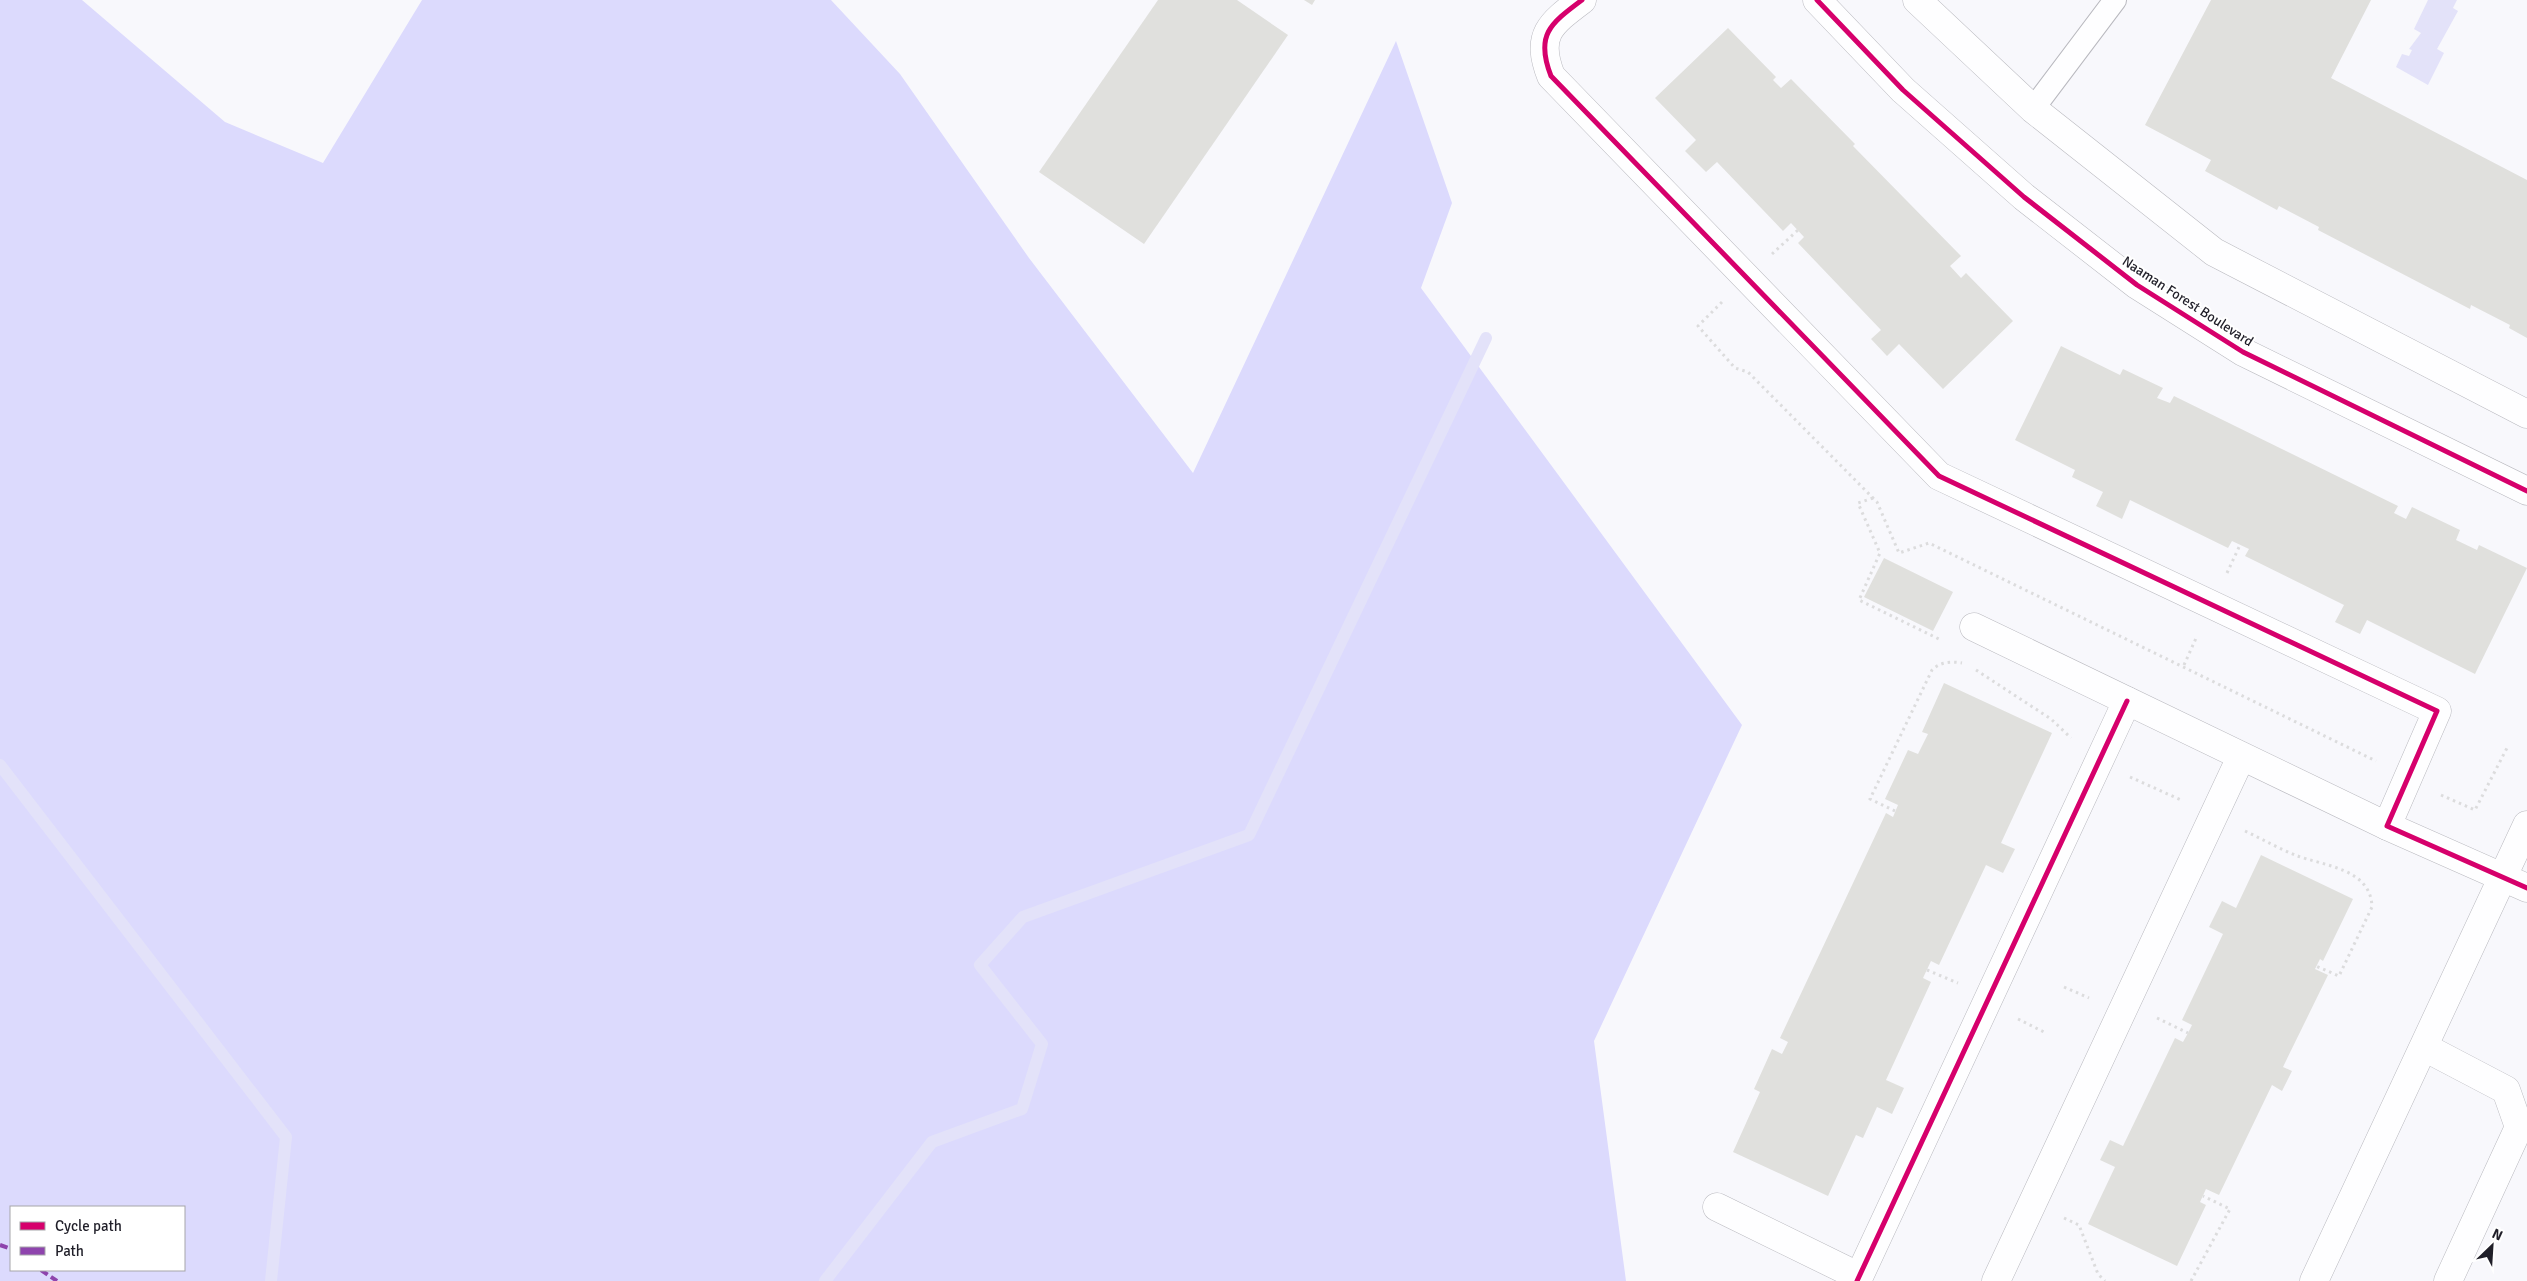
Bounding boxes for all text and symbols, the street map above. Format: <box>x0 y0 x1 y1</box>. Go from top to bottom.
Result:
street label: Naaman Forest Boulevard <box>2119 253 2257 350</box>
legend <box>10 1206 185 1271</box>
text: Cycle path <box>55 1217 122 1235</box>
north arrow <box>2467 1221 2517 1271</box>
text: N <box>2489 1225 2505 1244</box>
text: Path <box>55 1242 84 1260</box>

